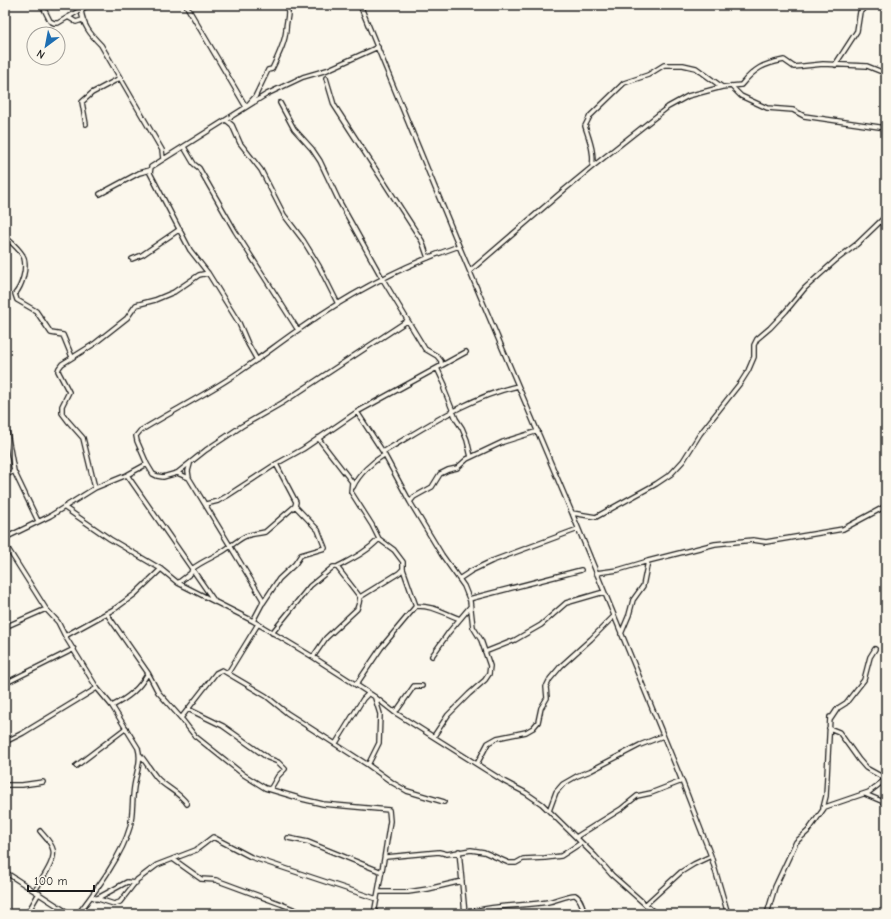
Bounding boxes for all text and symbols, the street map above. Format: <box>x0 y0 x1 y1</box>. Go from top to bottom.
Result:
north arrow <box>26 26 66 66</box>
text: N <box>34 47 47 61</box>
scale bar <box>28 867 94 893</box>
text: 100 m <box>34 874 67 888</box>

